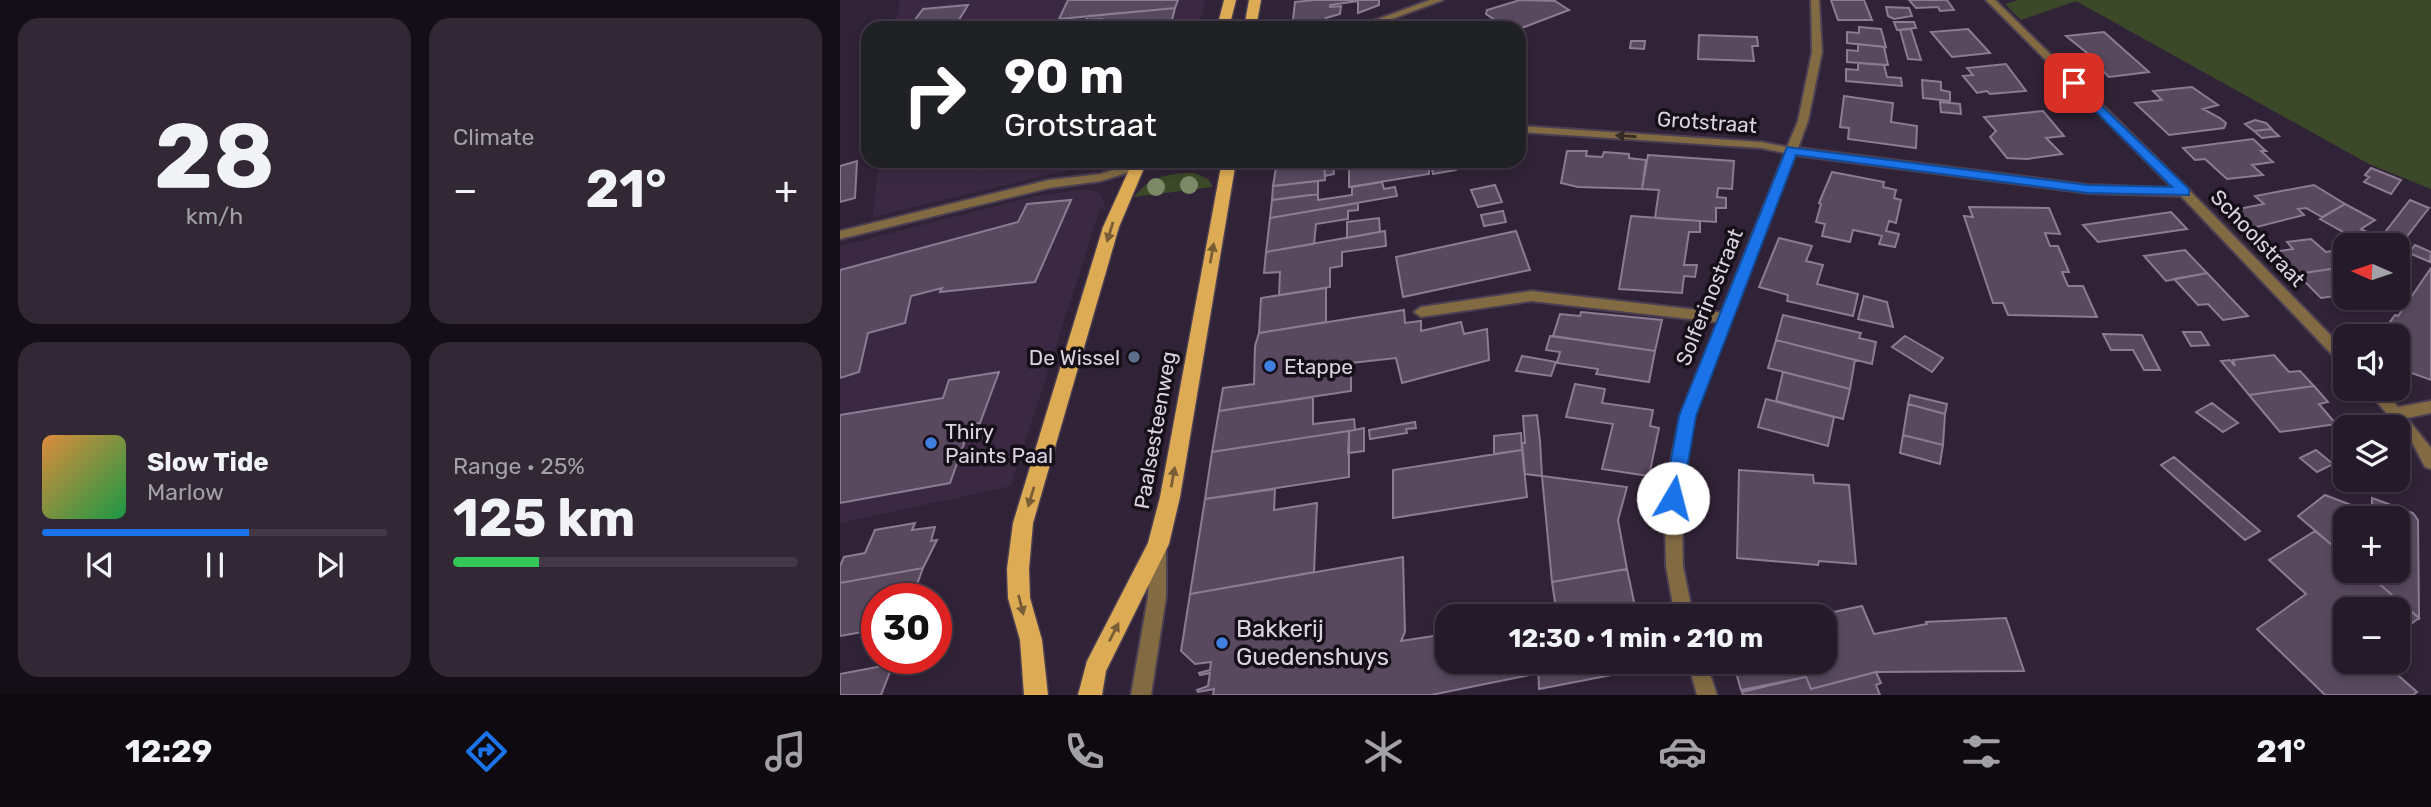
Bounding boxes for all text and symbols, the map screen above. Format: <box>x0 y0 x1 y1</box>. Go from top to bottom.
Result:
text: 90 m <box>1004 47 1124 105</box>
icon: right <box>889 49 980 140</box>
pin <box>2044 53 2104 113</box>
icon: arrive <box>2055 64 2093 102</box>
text: 28 <box>154 102 275 210</box>
text: Grotstraat <box>1004 106 1157 144</box>
street label: Grotstraat <box>1656 106 1758 138</box>
text: Climate <box>453 123 534 151</box>
one-way arrow <box>1615 130 1637 141</box>
text: 21° <box>586 158 667 220</box>
text: − <box>453 167 478 213</box>
text: + <box>774 167 798 213</box>
street label: Schoolstraat <box>2206 184 2310 292</box>
text: km/h <box>186 202 243 230</box>
one-way arrow <box>1105 222 1115 243</box>
street label: Solferinostraat <box>1670 225 1748 369</box>
north arrow <box>2333 233 2410 310</box>
map controls <box>2333 233 2410 674</box>
one-way arrow <box>1206 242 1217 264</box>
button: sound <box>2333 324 2410 401</box>
place label: De Wissel <box>1029 345 1120 370</box>
marker: De Wissel <box>1126 349 1142 365</box>
street label: Paalsesteenweg <box>1129 349 1181 511</box>
place label: Etappe <box>1284 354 1353 379</box>
marker: Etappe <box>1262 358 1278 374</box>
button: layers <box>2333 415 2410 492</box>
place label: Thiry Paints Paal <box>945 419 1053 468</box>
marker: Thiry Paints Paal <box>923 435 939 451</box>
text: Slow Tide <box>147 447 269 478</box>
text: Range · 25% <box>453 452 585 480</box>
position arrow <box>1636 461 1710 535</box>
one-way arrow <box>1168 466 1179 488</box>
text: Marlow <box>147 478 224 506</box>
text: 125 km <box>453 487 635 549</box>
one-way arrow <box>1025 487 1035 508</box>
button: + <box>2333 506 2410 583</box>
icon: previous <box>81 546 119 584</box>
icon: pause <box>196 546 234 584</box>
icon: next <box>311 546 349 584</box>
speed limit sign: 30 <box>861 583 952 674</box>
one-way arrow <box>1016 594 1027 616</box>
button: − <box>2333 597 2410 674</box>
place label: Bakkerij Guedenshuys <box>1236 615 1389 671</box>
one-way arrow <box>1108 622 1119 642</box>
text: 12:30 · 1 min · 210 m <box>1509 623 1763 654</box>
marker: Bakkerij Guedenshuys <box>1214 635 1230 651</box>
icon: directions <box>462 727 511 776</box>
icon: music <box>761 727 810 776</box>
icon: phone <box>1060 727 1109 776</box>
icon: climate <box>1359 727 1408 776</box>
icon: car <box>1658 727 1707 776</box>
icon: filters <box>1957 727 2006 776</box>
text: 12:29 <box>125 732 212 770</box>
text: 21° <box>2256 732 2306 770</box>

